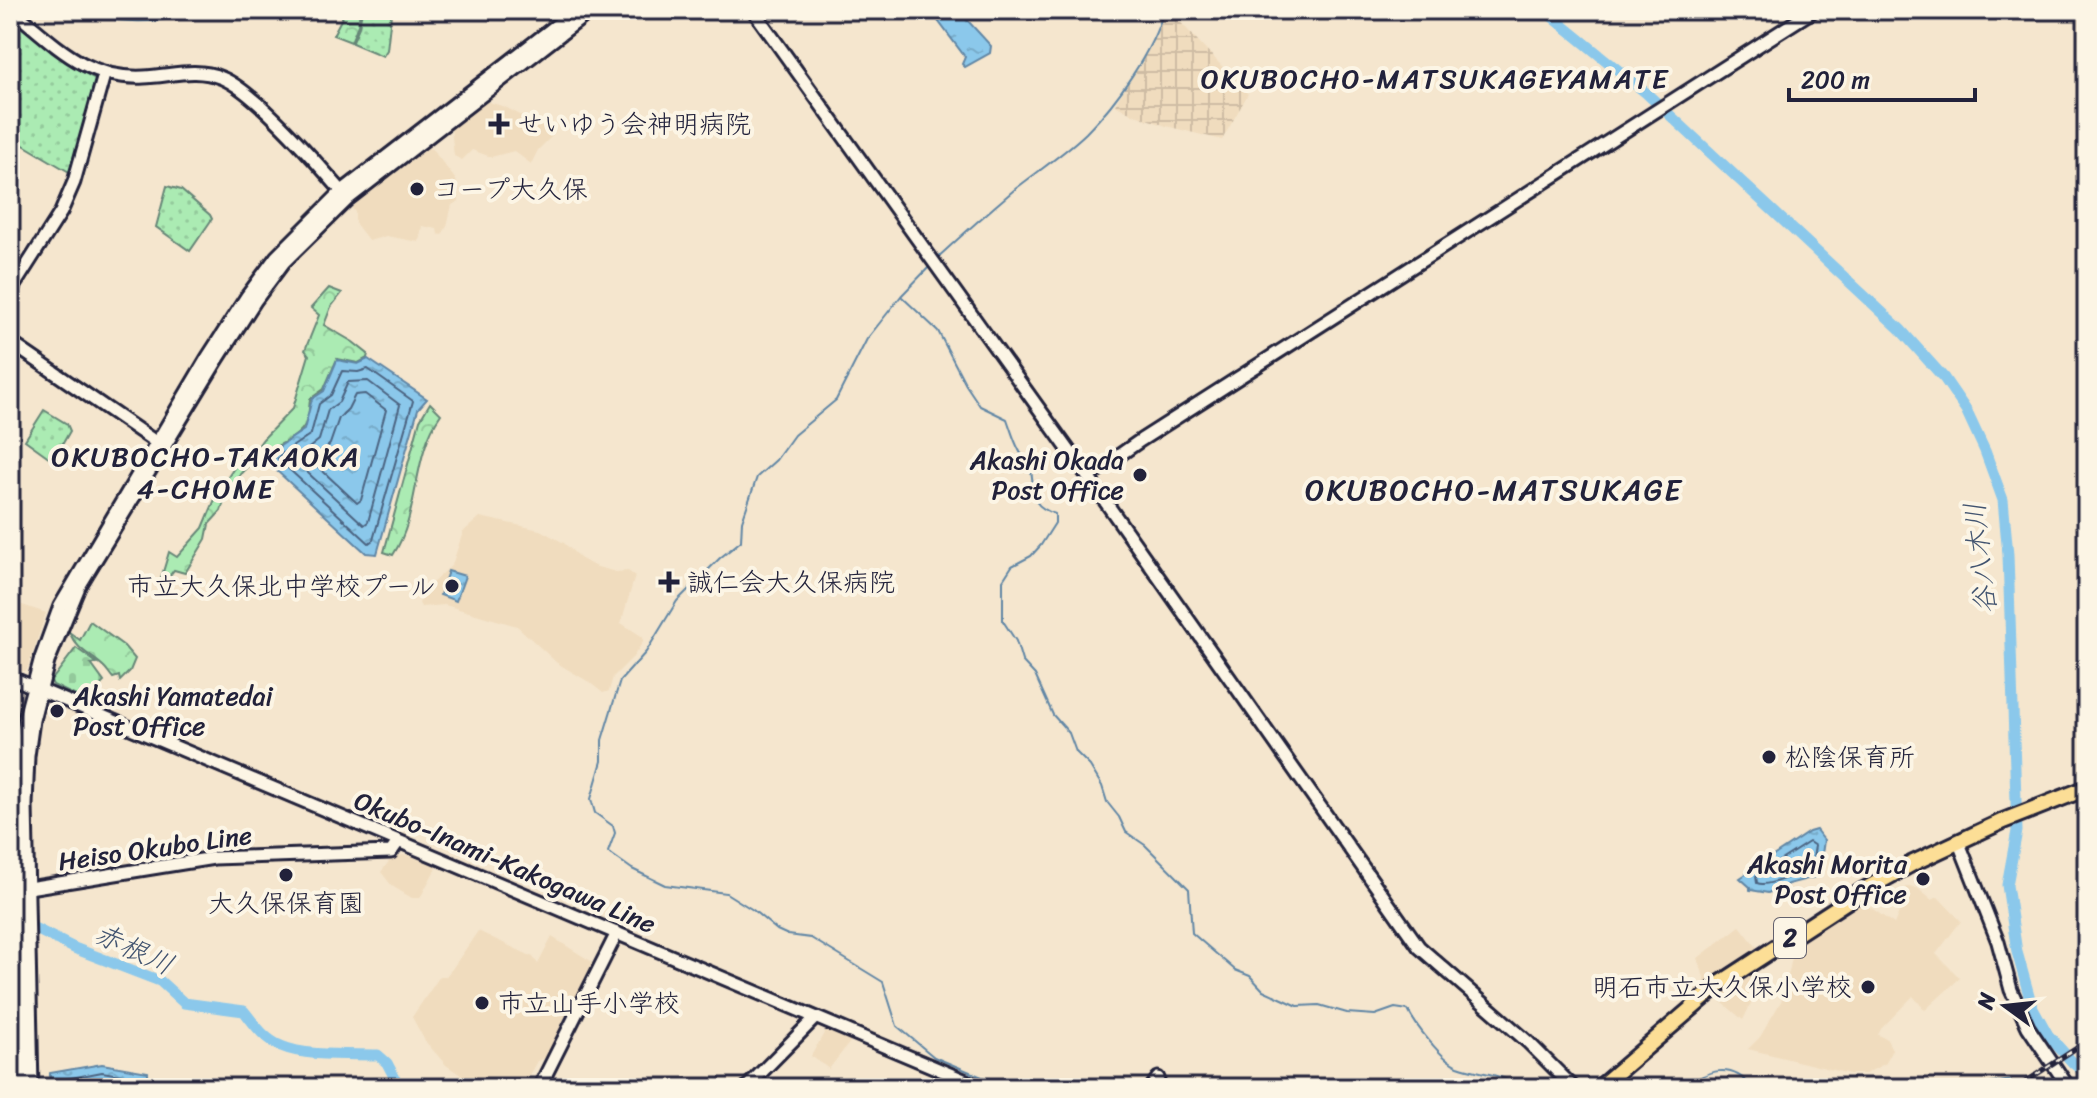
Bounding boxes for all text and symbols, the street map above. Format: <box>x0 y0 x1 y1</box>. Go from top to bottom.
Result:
scale bar <box>1789 52 1975 102</box>
district label: OKUBOCHO-MATSUKAGEYAMATE <box>1201 54 1669 103</box>
text: 200 m <box>1801 59 1870 101</box>
place label: せいゆう会神明病院 <box>517 101 751 147</box>
marker: せいゆう会神明病院 <box>488 113 510 135</box>
place label: コープ大久保 <box>433 166 588 212</box>
marker: コープ大久保 <box>408 180 426 198</box>
district label: OKUBOCHO-TAKAOKA 4-CHOME <box>51 432 361 513</box>
place label: Akashi Okada Post Office <box>969 437 1124 513</box>
district label: OKUBOCHO-MATSUKAGE <box>1305 463 1683 517</box>
marker: Akashi Okada Post Office <box>1131 466 1149 484</box>
water label: 谷八木川 <box>1950 500 2010 616</box>
place label: 誠仁会大久保病院 <box>687 559 895 605</box>
place label: 市立大久保北中学校プール <box>127 563 436 609</box>
marker: 誠仁会大久保病院 <box>658 571 680 593</box>
marker: 市立大久保北中学校プール <box>443 577 461 595</box>
place label: Akashi Yamatedai Post Office <box>72 673 274 749</box>
marker: Akashi Yamatedai Post Office <box>48 702 66 720</box>
place label: 松陰保育所 <box>1785 734 1915 780</box>
marker: 松陰保育所 <box>1760 748 1778 766</box>
street label: Okubo-Inami-Kakogawa Line <box>347 777 663 947</box>
street label: Heiso Okubo Line <box>55 812 255 884</box>
place label: Akashi Morita Post Office <box>1746 841 1908 917</box>
marker: 大久保保育園 <box>277 866 295 884</box>
marker: Akashi Morita Post Office <box>1914 870 1932 888</box>
place label: 大久保保育園 <box>208 880 364 926</box>
water label: 赤根川 <box>86 909 182 989</box>
road number: 2 <box>1774 918 1806 958</box>
place label: 明石市立大久保小学校 <box>1592 964 1852 1010</box>
north arrow <box>1965 966 2045 1046</box>
marker: 明石市立大久保小学校 <box>1859 978 1877 996</box>
place label: 市立山手小学校 <box>498 980 680 1026</box>
text: N <box>1965 988 2007 1014</box>
marker: 市立山手小学校 <box>473 994 491 1012</box>

